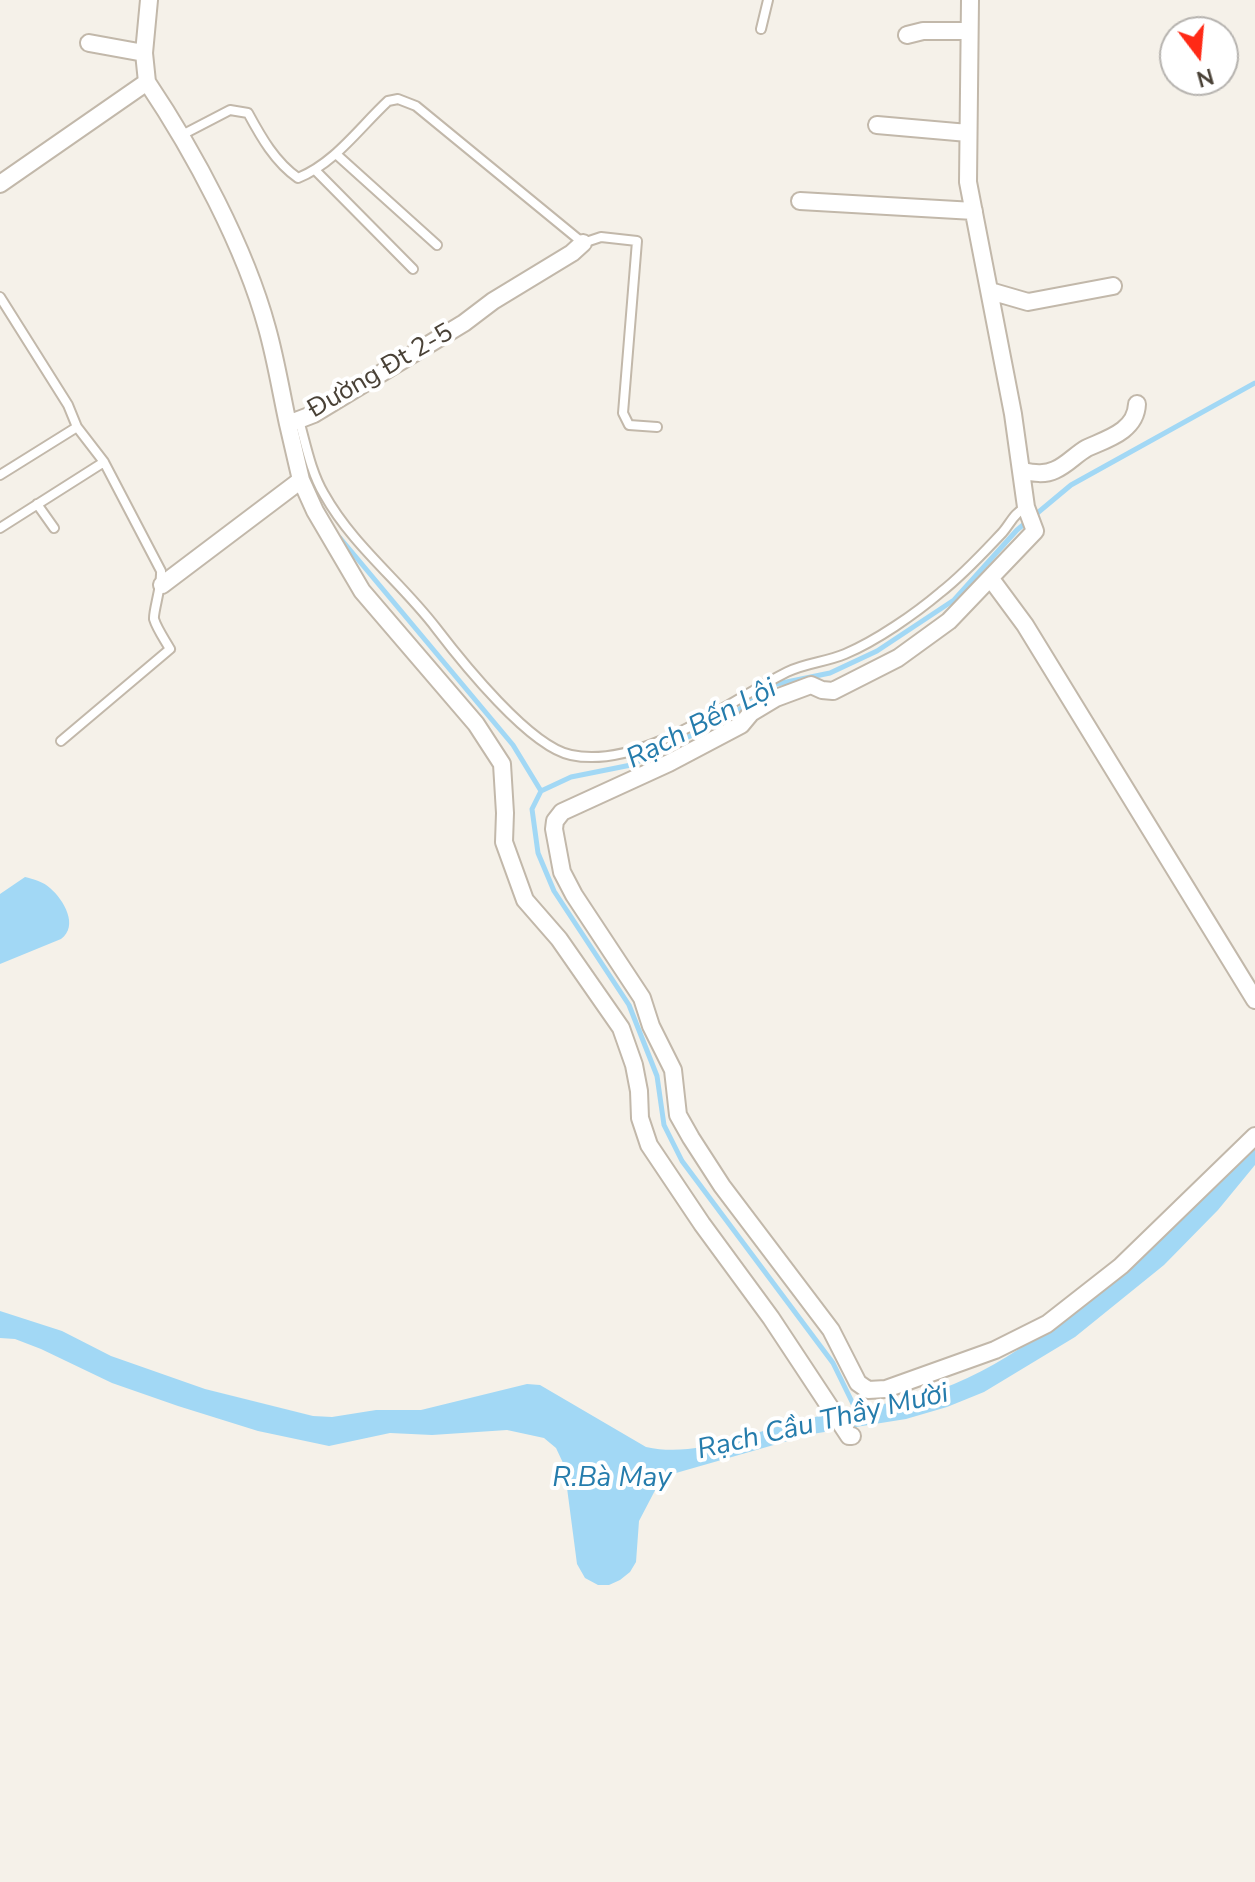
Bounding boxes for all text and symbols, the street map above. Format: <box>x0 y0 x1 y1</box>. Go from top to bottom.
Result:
north arrow <box>1159 16 1239 96</box>
text: N <box>1193 60 1217 94</box>
street label: Đường Đt 2-5 <box>303 318 459 426</box>
water label: Rạch Bến Lội <box>621 673 783 777</box>
water label: Rạch Cầu Thầy Mười <box>694 1378 952 1468</box>
water label: R.Bà May <box>552 1462 672 1496</box>

